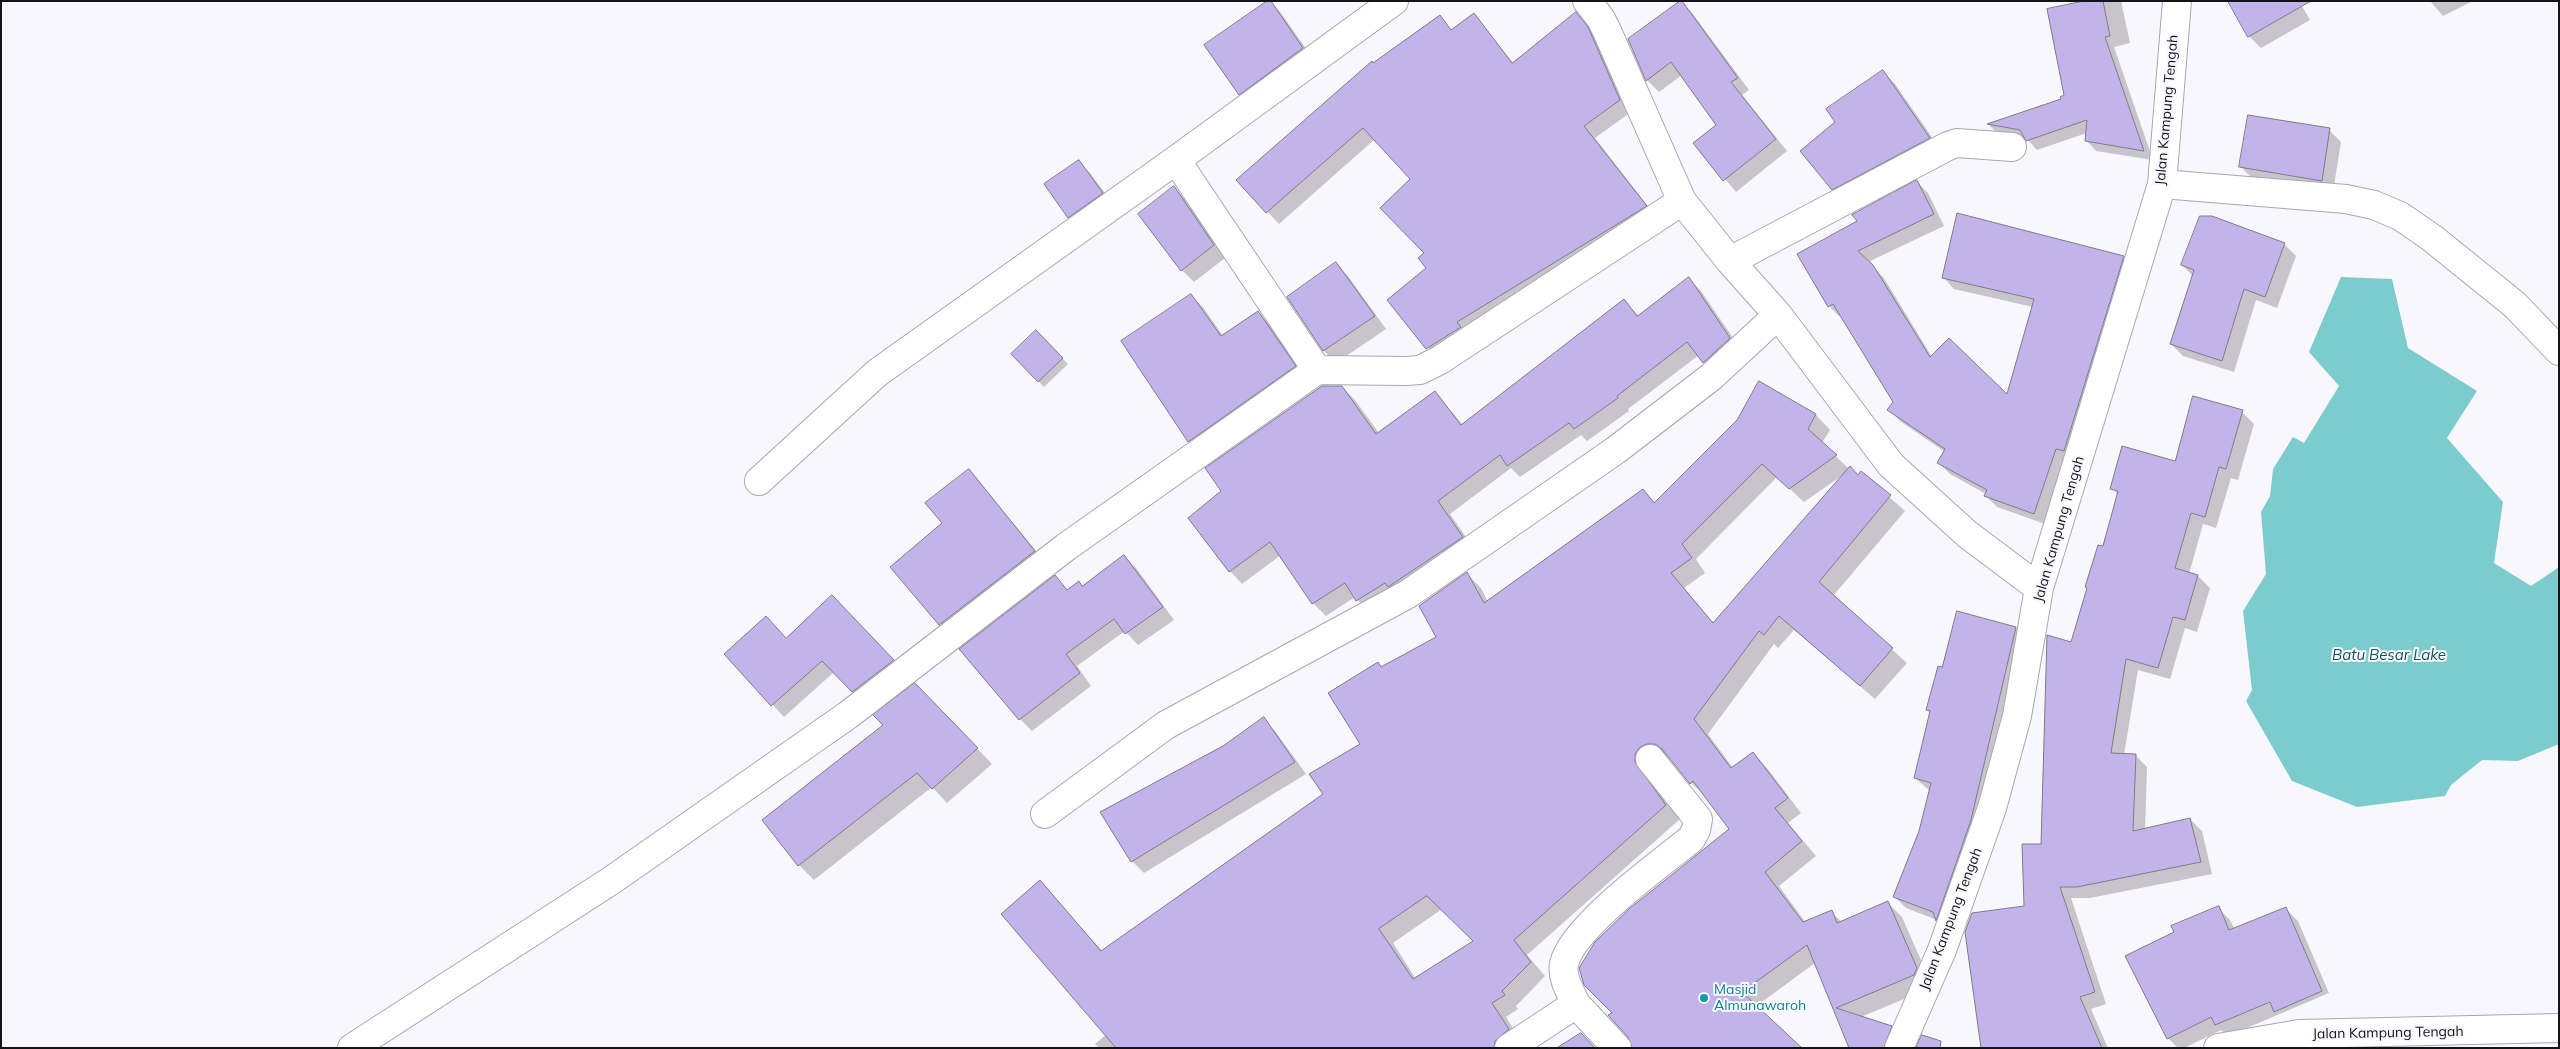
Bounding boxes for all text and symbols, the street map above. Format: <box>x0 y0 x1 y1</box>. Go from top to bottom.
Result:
street label: Jalan Kampung Tengah <box>2152 34 2182 186</box>
street label: Jalan Kampung Tengah <box>2030 454 2088 604</box>
water label: Batu Besar Lake <box>2332 646 2446 664</box>
street label: Jalan Kampung Tengah <box>1916 845 1986 993</box>
place label: Masjid Almunawaroh <box>1714 982 1806 1014</box>
marker: Masjid Almunawaroh <box>1698 992 1710 1004</box>
street label: Jalan Kampung Tengah <box>2312 1023 2464 1043</box>

